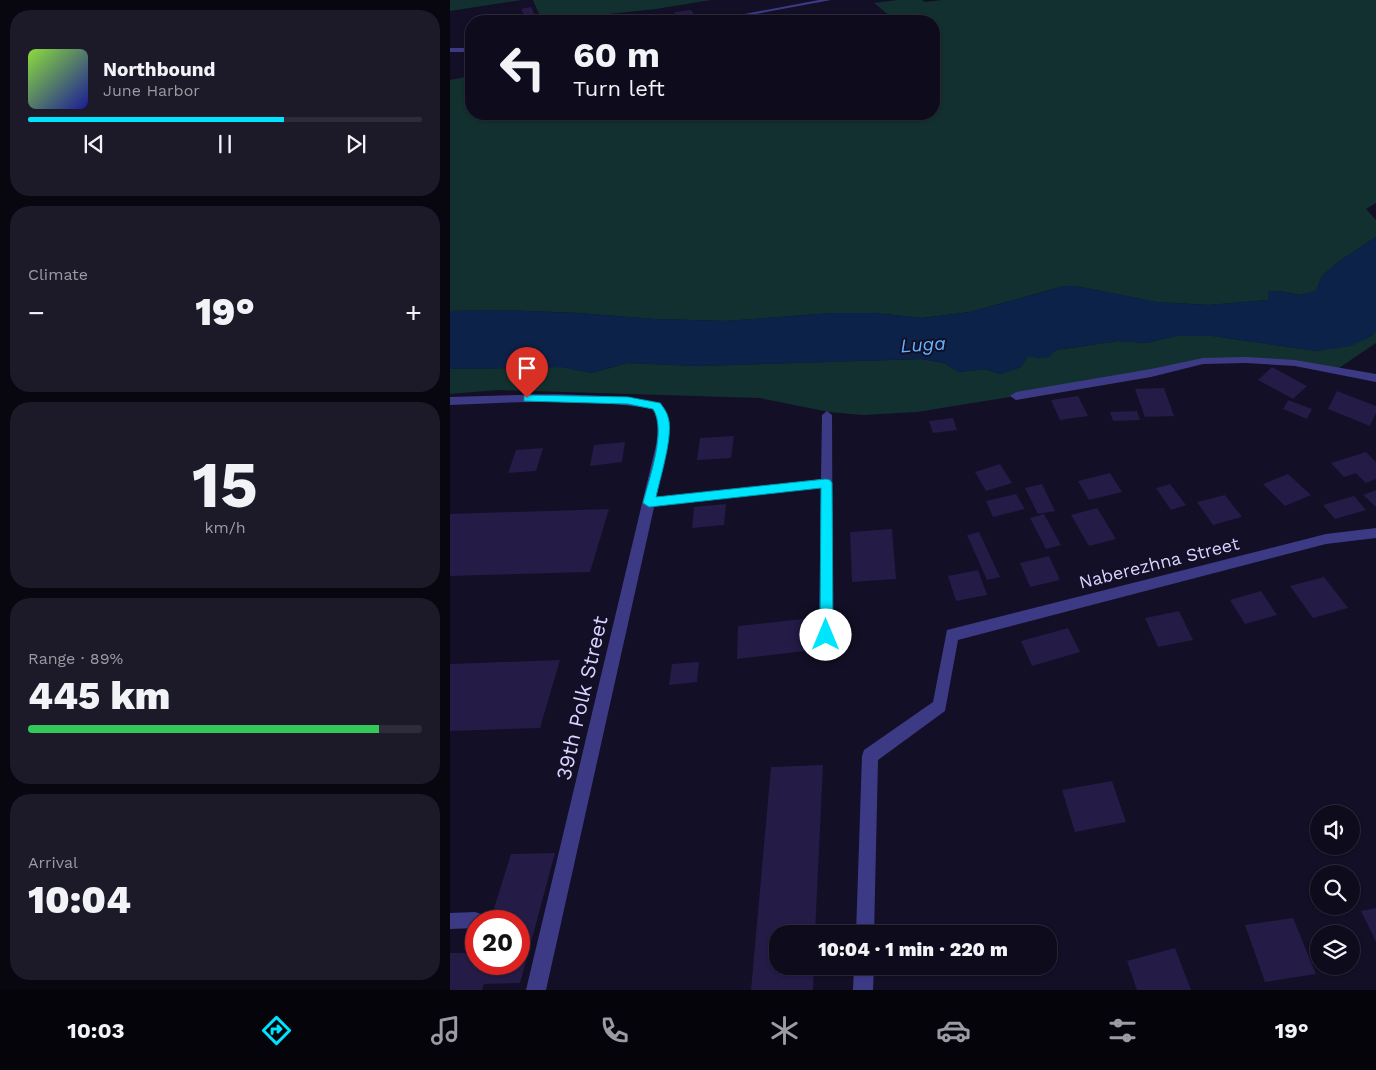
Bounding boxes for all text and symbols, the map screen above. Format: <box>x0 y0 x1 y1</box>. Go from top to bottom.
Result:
text: 60 m <box>573 34 660 76</box>
icon: left <box>490 35 555 100</box>
text: Northbound <box>103 58 215 81</box>
text: Turn left <box>573 76 665 101</box>
text: June Harbor <box>103 81 200 100</box>
icon: previous <box>80 130 108 158</box>
icon: pause <box>211 130 239 158</box>
icon: next <box>342 130 370 158</box>
text: Climate <box>28 265 88 284</box>
text: 19° <box>195 290 255 334</box>
text: − <box>28 296 45 329</box>
text: + <box>405 296 422 329</box>
water label: Luga <box>899 331 947 358</box>
pin <box>506 347 548 398</box>
icon: arrive <box>513 354 541 382</box>
text: 15 <box>192 447 258 523</box>
text: km/h <box>204 518 246 537</box>
street label: Naberezhna Street <box>1077 532 1242 593</box>
position arrow <box>799 608 851 660</box>
street label: 39th Polk Street <box>550 613 613 782</box>
text: Range · 89% <box>28 649 123 668</box>
text: 445 km <box>28 674 170 718</box>
map controls <box>1310 805 1360 975</box>
button: sound <box>1310 805 1360 855</box>
text: Arrival <box>28 853 78 872</box>
button: search <box>1310 865 1360 915</box>
text: 10:04 <box>28 878 131 922</box>
speed limit sign: 20 <box>465 910 530 975</box>
button: layers <box>1310 925 1360 975</box>
text: 10:04 · 1 min · 220 m <box>818 938 1008 961</box>
icon: directions <box>259 1013 294 1048</box>
icon: music <box>428 1013 463 1048</box>
icon: phone <box>597 1013 632 1048</box>
icon: climate <box>767 1013 802 1048</box>
icon: car <box>936 1013 971 1048</box>
icon: filters <box>1105 1013 1140 1048</box>
text: 10:03 <box>67 1018 125 1043</box>
text: 19° <box>1275 1018 1309 1043</box>

